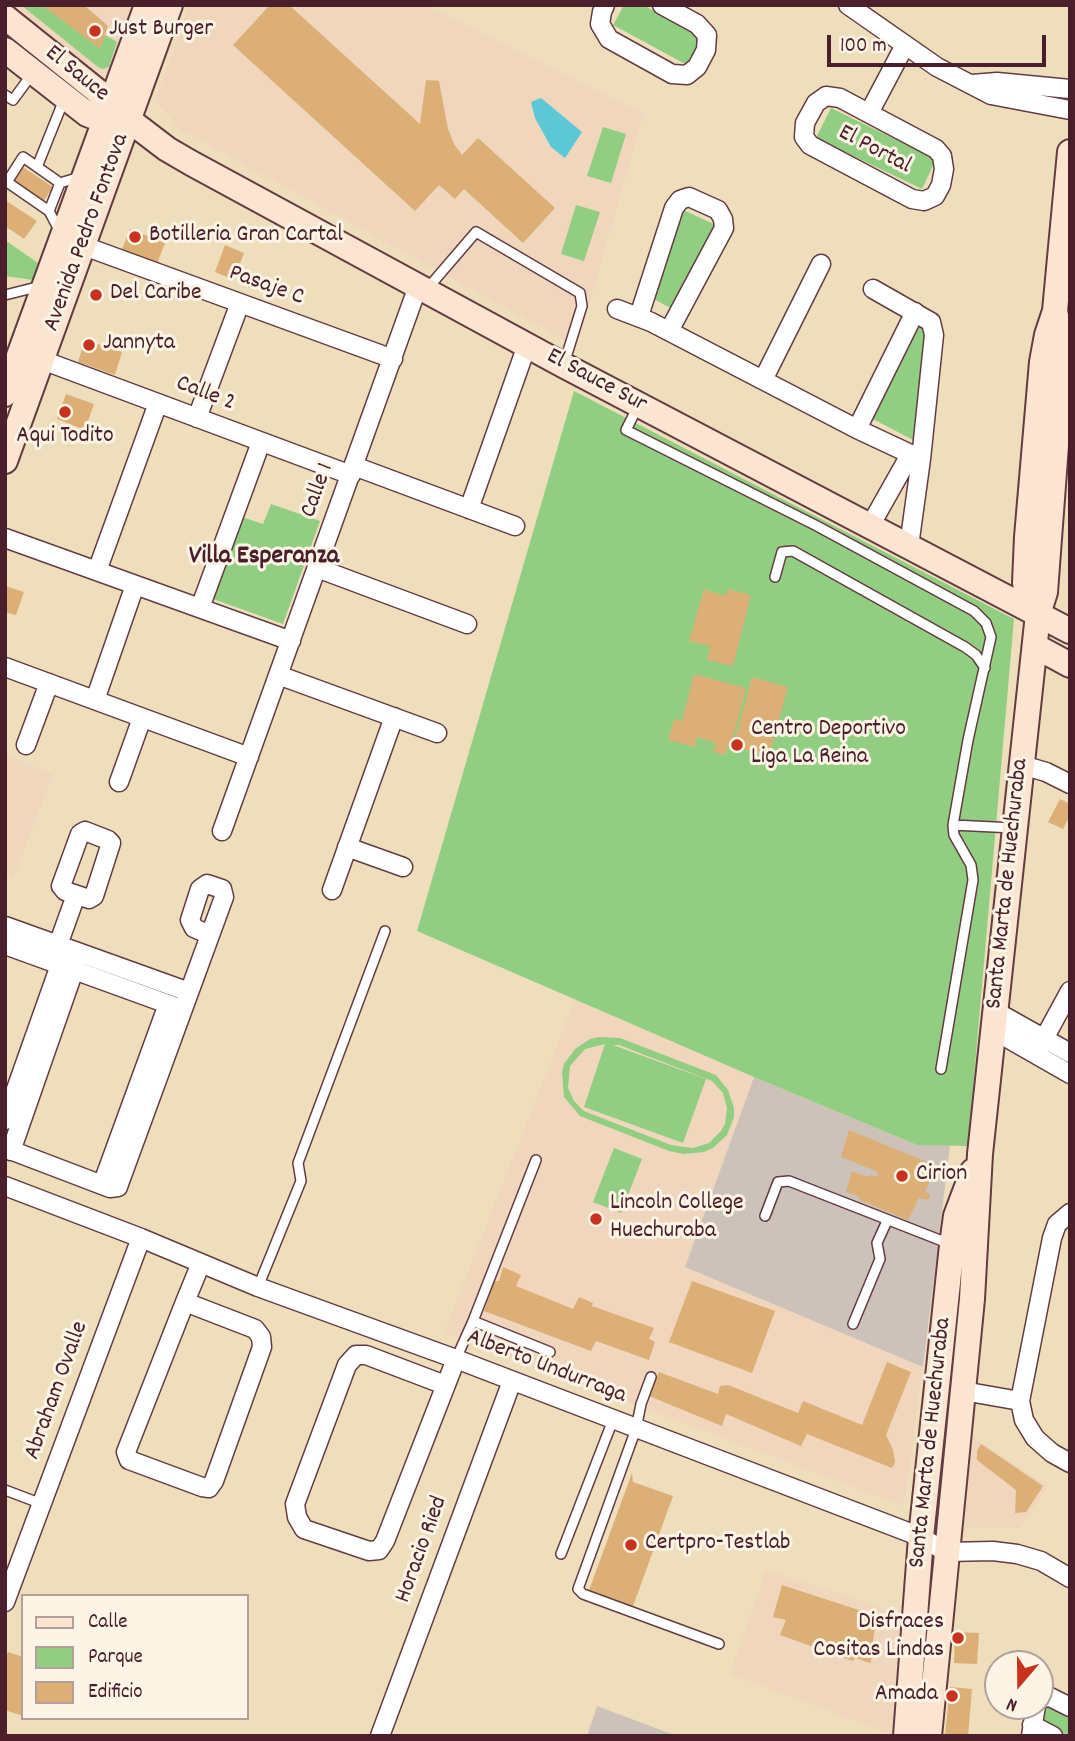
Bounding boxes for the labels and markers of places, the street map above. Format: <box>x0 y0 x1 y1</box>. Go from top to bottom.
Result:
place label: Just Burger <box>109 17 213 45</box>
marker: Just Burger <box>87 23 103 39</box>
place label: Botilleria Gran Cartal <box>149 223 343 251</box>
marker: Botilleria Gran Cartal <box>127 229 143 245</box>
place label: Del Caribe <box>110 281 202 309</box>
marker: Del Caribe <box>88 287 104 303</box>
place label: Jannyta <box>103 331 175 359</box>
marker: Jannyta <box>81 337 97 353</box>
marker: Aqui Todito <box>57 404 73 420</box>
place label: Aqui Todito <box>16 424 114 452</box>
place label: Centro Deportivo Liga La Reina <box>751 717 906 773</box>
marker: Centro Deportivo Liga La Reina <box>729 737 745 753</box>
place label: Cirion <box>916 1162 967 1190</box>
marker: Cirion <box>894 1168 910 1184</box>
place label: Lincoln College Huechuraba <box>610 1191 744 1247</box>
marker: Lincoln College Huechuraba <box>588 1211 604 1227</box>
place label: Certpro-Testlab <box>645 1531 791 1559</box>
marker: Certpro-Testlab <box>623 1537 639 1553</box>
place label: Disfraces Cositas Lindas <box>813 1610 944 1666</box>
marker: Disfraces Cositas Lindas <box>950 1630 966 1646</box>
place label: Amada <box>875 1682 938 1710</box>
marker: Amada <box>944 1688 960 1704</box>

